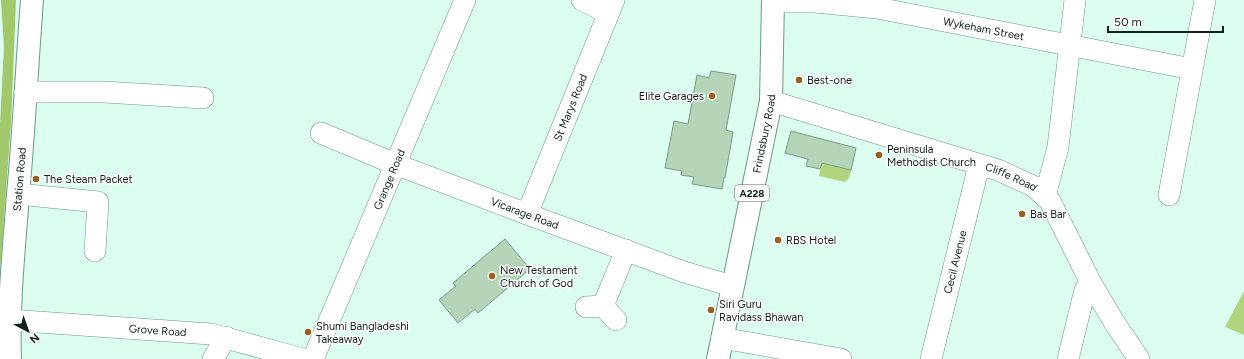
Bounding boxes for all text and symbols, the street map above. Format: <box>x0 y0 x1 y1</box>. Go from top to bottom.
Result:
scale bar <box>1108 8 1223 34</box>
street label: Wykeham Street <box>942 15 1025 43</box>
text: 50 m <box>1114 15 1142 29</box>
street label: St Marys Road <box>551 72 590 143</box>
place label: Best-one <box>807 74 852 87</box>
marker: Best-one <box>794 75 804 85</box>
place label: Elite Garages <box>639 90 704 103</box>
marker: Elite Garages <box>707 91 717 101</box>
street label: Frindsbury Road <box>750 94 778 174</box>
place label: Peninsula Methodist Church <box>887 143 976 169</box>
street label: Station Road <box>11 147 29 212</box>
street label: Grange Road <box>371 147 408 212</box>
marker: Peninsula Methodist Church <box>874 150 884 160</box>
street label: Cliffe Road <box>984 161 1040 194</box>
place label: The Steam Packet <box>44 173 133 186</box>
marker: The Steam Packet <box>31 174 41 184</box>
road number: A228 <box>735 185 769 201</box>
street label: Vicarage Road <box>489 195 560 232</box>
place label: Bas Bar <box>1030 208 1067 221</box>
marker: Bas Bar <box>1017 209 1027 219</box>
street label: Cecil Avenue <box>941 229 970 295</box>
place label: RBS Hotel <box>786 234 836 247</box>
marker: RBS Hotel <box>773 235 783 245</box>
place label: New Testament Church of God <box>500 264 578 290</box>
marker: New Testament Church of God <box>487 271 497 281</box>
place label: Siri Guru Ravidass Bhawan <box>719 298 803 324</box>
marker: Siri Guru Ravidass Bhawan <box>706 305 716 315</box>
north arrow <box>8 311 48 351</box>
place label: Shumi Bangladeshi Takeaway <box>316 320 409 346</box>
street label: Grove Road <box>128 322 187 339</box>
marker: Shumi Bangladeshi Takeaway <box>303 327 313 337</box>
text: N <box>27 330 42 346</box>

